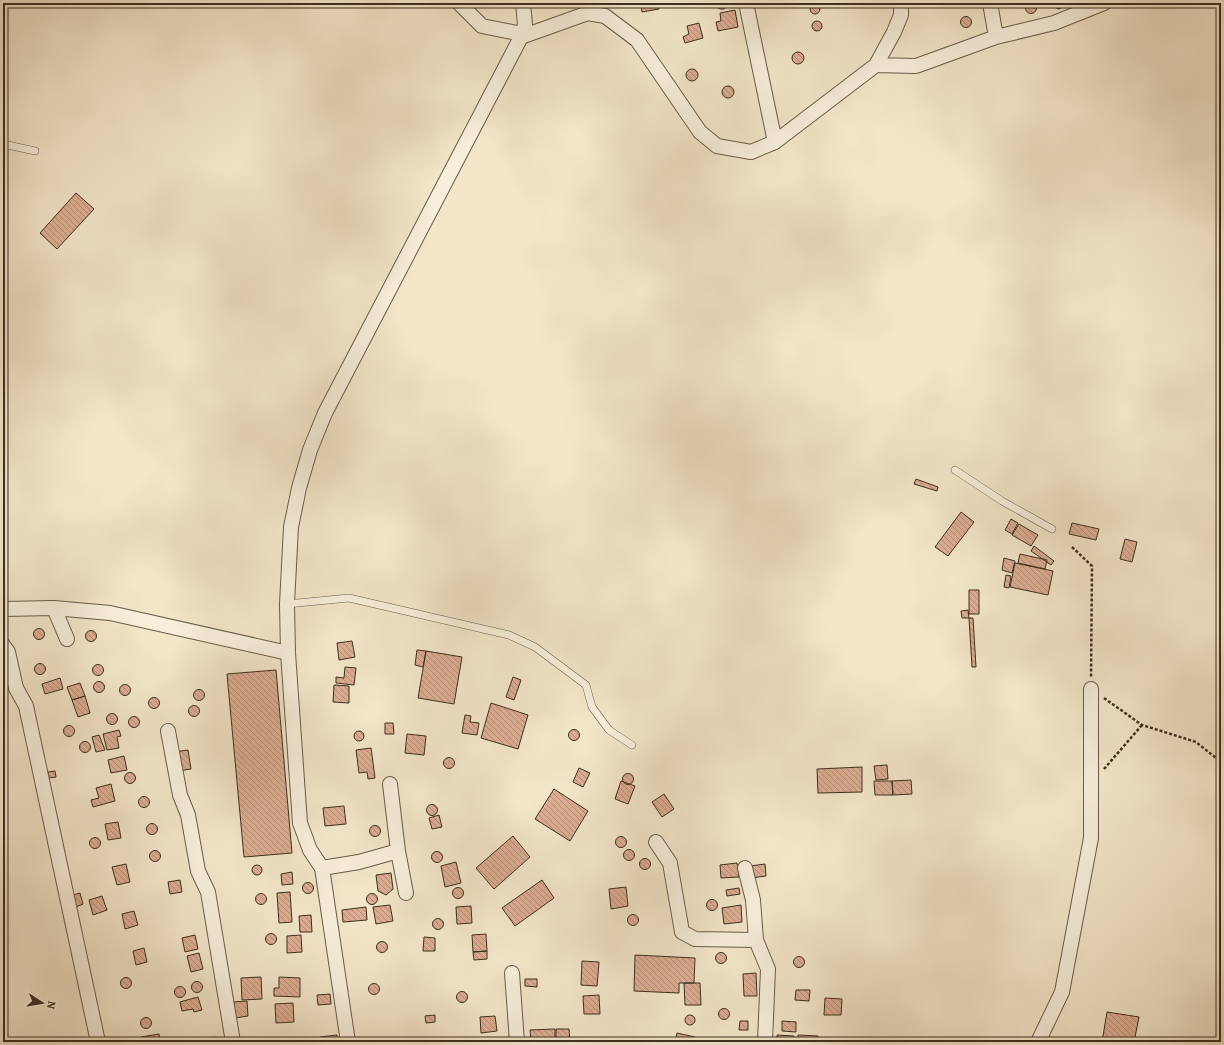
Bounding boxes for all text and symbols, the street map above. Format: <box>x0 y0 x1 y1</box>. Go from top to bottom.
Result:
north arrow <box>22 983 62 1023</box>
text: N <box>43 999 59 1010</box>

